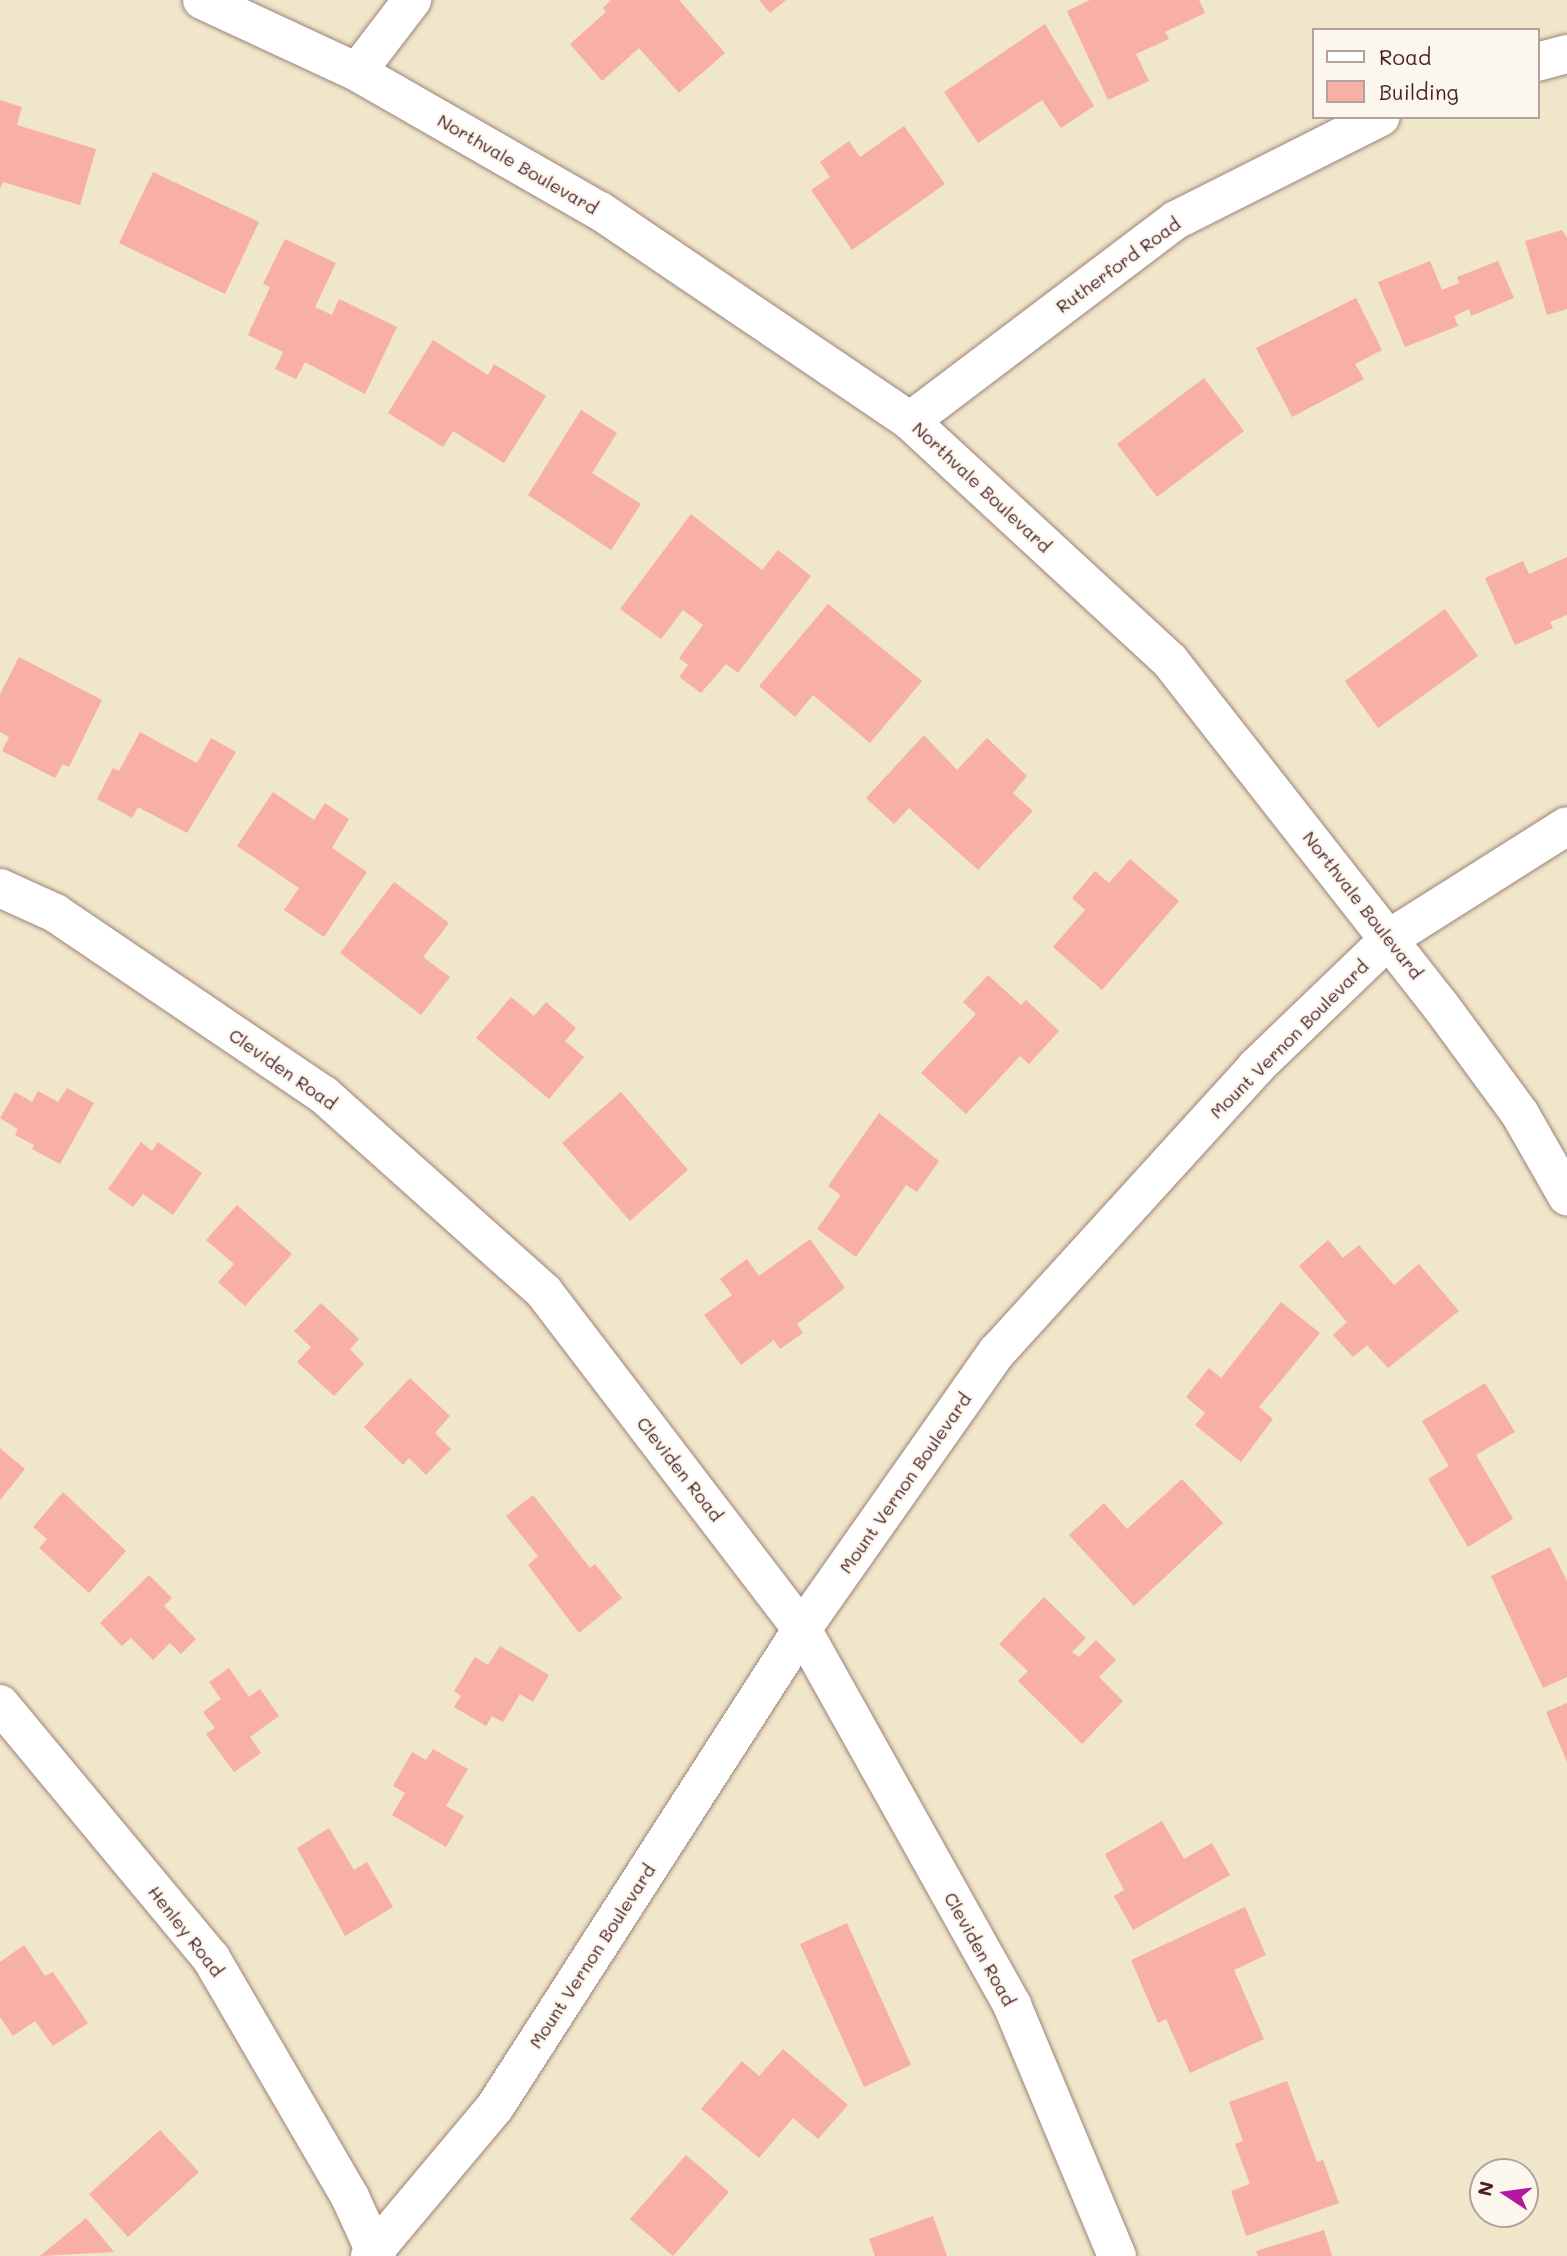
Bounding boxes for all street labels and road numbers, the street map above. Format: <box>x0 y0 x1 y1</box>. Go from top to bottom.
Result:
street label: Northvale Boulevard <box>434 109 602 219</box>
street label: Rutherford Road <box>1052 213 1184 317</box>
street label: Northvale Boulevard <box>908 417 1056 557</box>
street label: Northvale Boulevard <box>1299 827 1427 983</box>
street label: Mount Vernon Boulevard <box>1205 955 1373 1123</box>
street label: Cleviden Road <box>225 1024 341 1114</box>
street label: Mount Vernon Boulevard <box>834 1389 976 1577</box>
street label: Cleviden Road <box>632 1412 728 1526</box>
street label: Mount Vernon Boulevard <box>524 1860 660 2052</box>
street label: Henley Road <box>144 1881 228 1981</box>
street label: Cleviden Road <box>940 1888 1020 2010</box>

